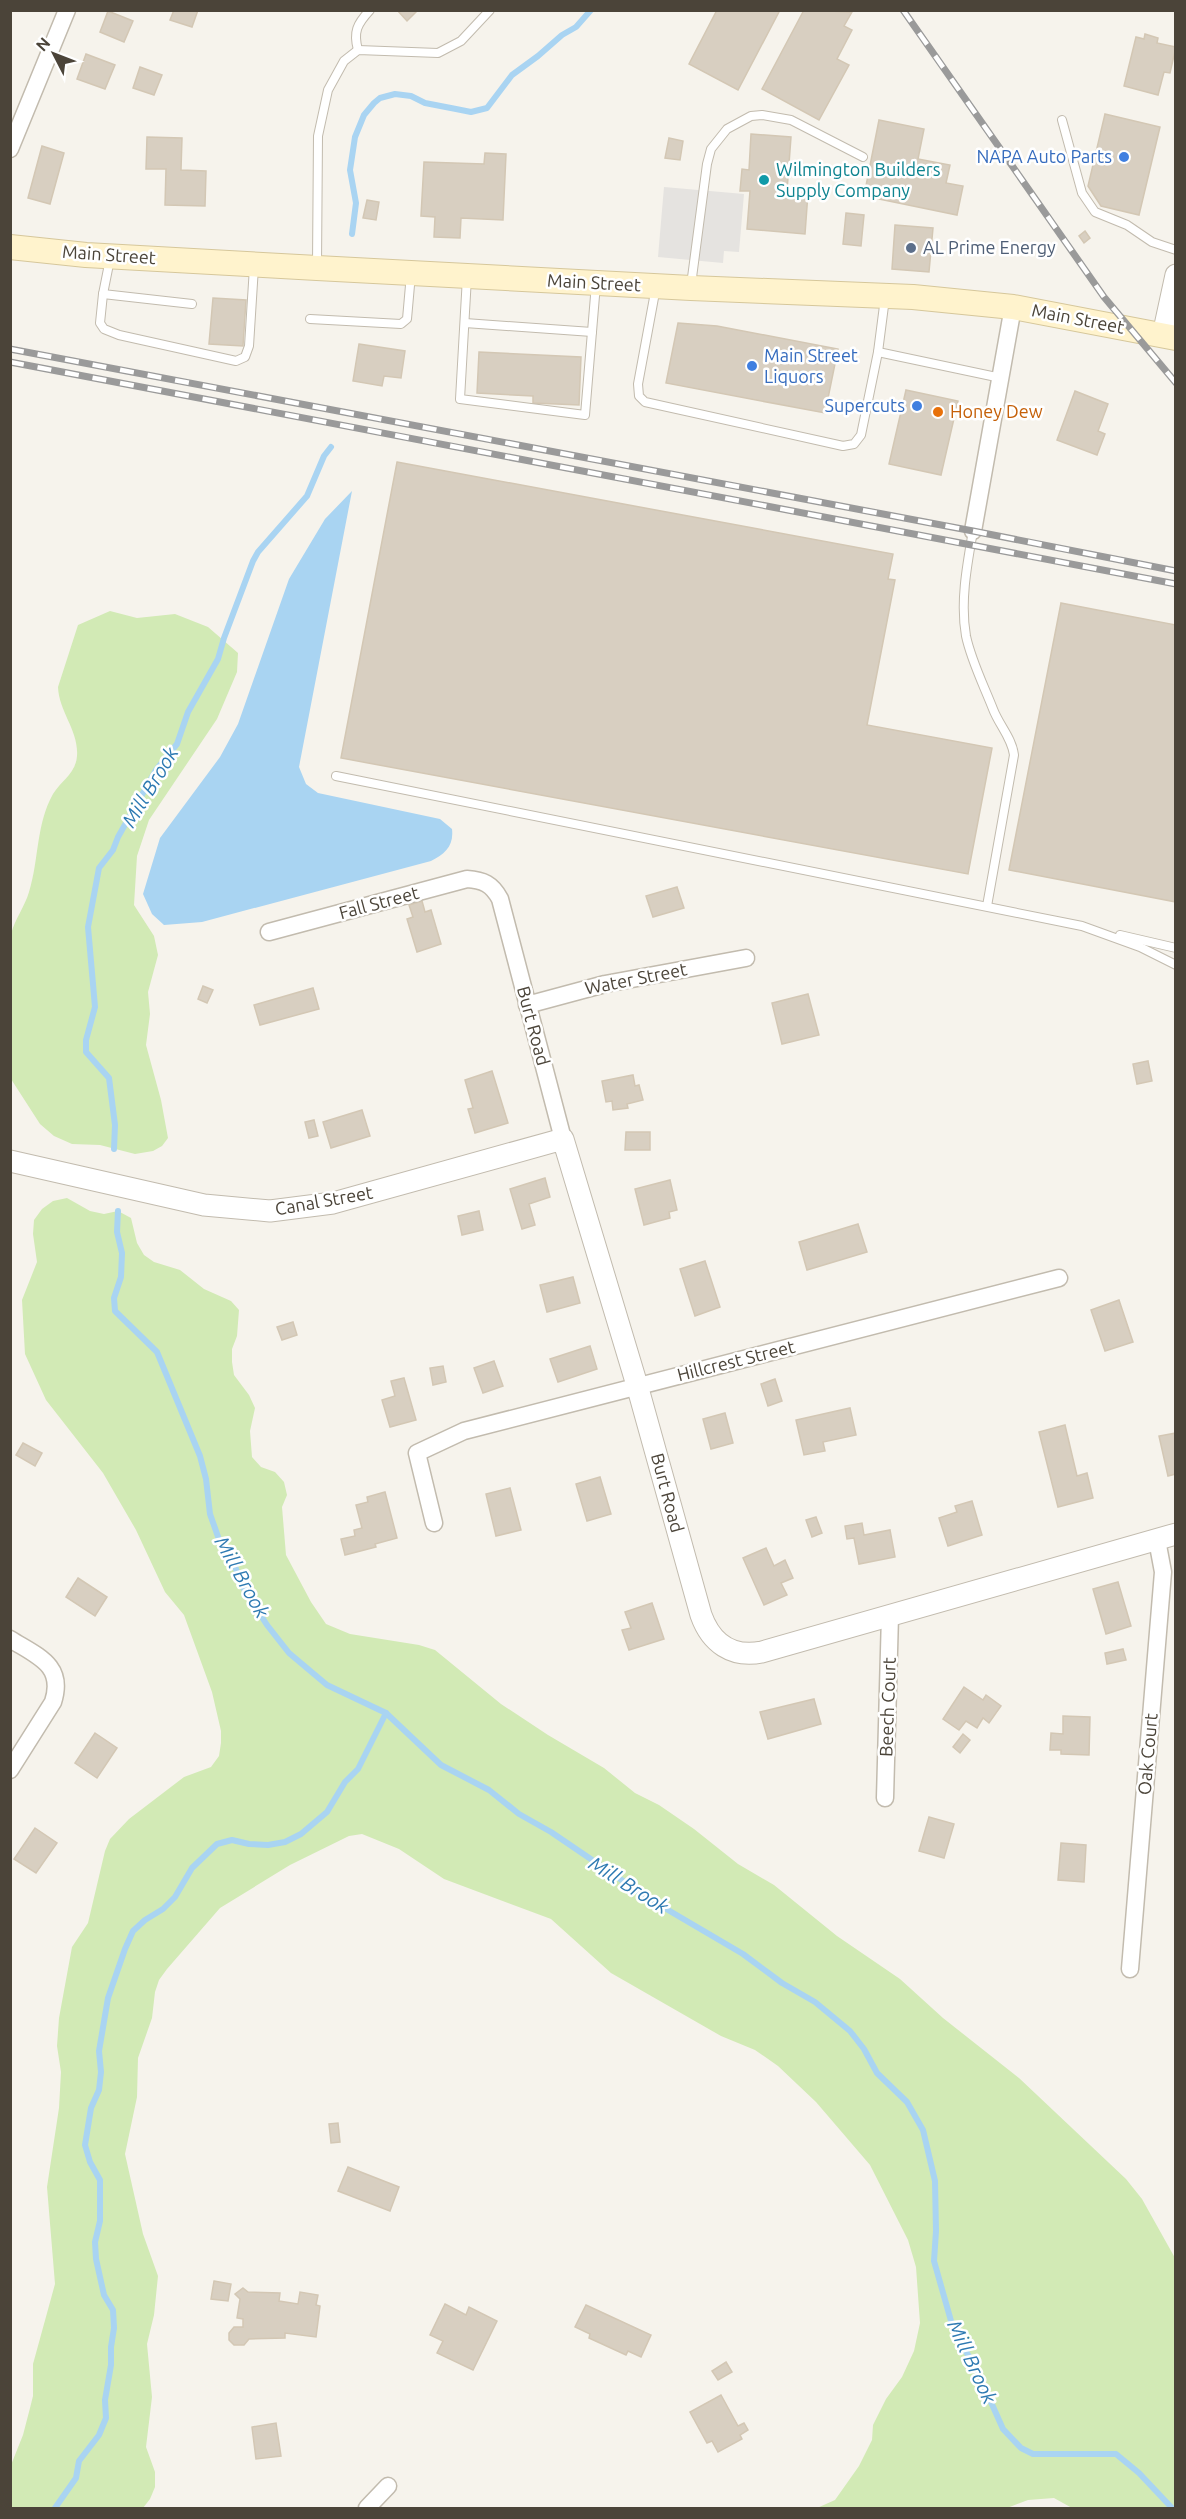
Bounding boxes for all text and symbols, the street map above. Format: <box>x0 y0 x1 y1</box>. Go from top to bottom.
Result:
north arrow <box>24 24 84 84</box>
text: N <box>32 34 54 54</box>
place label: NAPA Auto Parts <box>976 146 1112 166</box>
marker: NAPA Auto Parts <box>1117 150 1131 164</box>
place label: Wilmington Builders Supply Company <box>776 159 941 200</box>
marker: Wilmington Builders Supply Company <box>757 173 771 187</box>
place label: AL Prime Energy <box>923 237 1056 257</box>
street label: Main Street <box>62 241 157 267</box>
marker: AL Prime Energy <box>904 241 918 255</box>
street label: Main Street <box>547 270 641 294</box>
street label: Main Street <box>1030 299 1126 337</box>
place label: Main Street Liquors <box>764 345 858 386</box>
marker: Main Street Liquors <box>745 359 759 373</box>
place label: Supercuts <box>824 395 905 415</box>
marker: Supercuts <box>910 399 924 413</box>
place label: Honey Dew <box>950 401 1043 421</box>
marker: Honey Dew <box>931 405 945 419</box>
water label: Mill Brook <box>117 742 183 831</box>
street label: Fall Street <box>337 882 421 922</box>
street label: Water Street <box>583 958 689 998</box>
street label: Burt Road <box>514 984 554 1068</box>
street label: Canal Street <box>273 1182 374 1218</box>
street label: Hillcrest Street <box>675 1336 797 1384</box>
street label: Burt Road <box>648 1451 688 1535</box>
water label: Mill Brook <box>211 1532 275 1622</box>
street label: Beech Court <box>875 1657 899 1757</box>
street label: Oak Court <box>1133 1712 1161 1796</box>
water label: Mill Brook <box>585 1851 674 1918</box>
water label: Mill Brook <box>943 2316 1002 2408</box>

